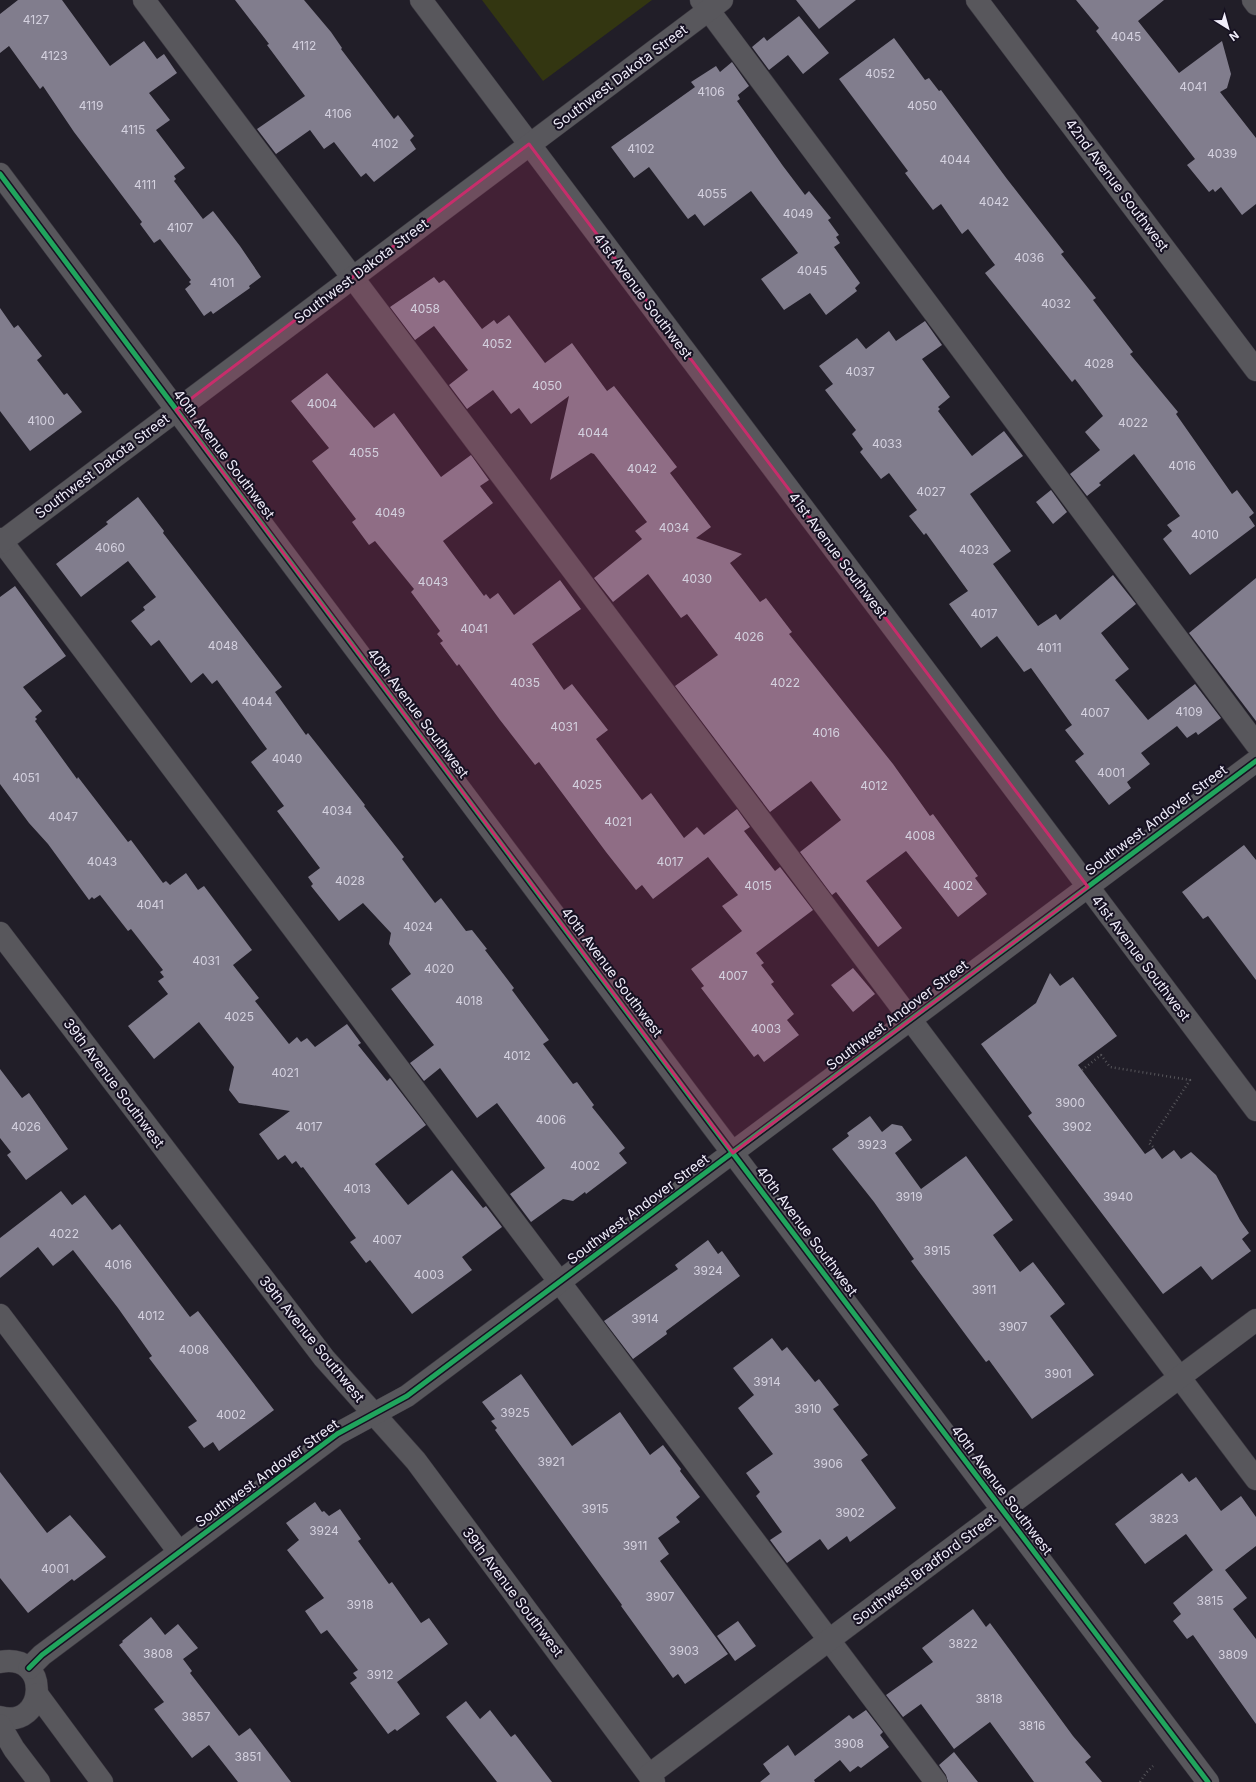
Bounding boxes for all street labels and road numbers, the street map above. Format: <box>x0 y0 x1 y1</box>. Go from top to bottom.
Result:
street label: Southwest Dakota Street <box>549 20 690 133</box>
street label: 42nd Avenue Southwest <box>1062 115 1173 255</box>
street label: Southwest Dakota Street <box>290 214 431 327</box>
street label: 41st Avenue Southwest <box>590 229 697 362</box>
street label: 40th Avenue Southwest <box>170 386 279 522</box>
street label: Southwest Dakota Street <box>31 409 172 522</box>
street label: 41st Avenue Southwest <box>785 488 892 621</box>
street label: 40th Avenue Southwest <box>364 645 473 781</box>
street label: Southwest Andover Street <box>1082 761 1230 878</box>
street label: 41st Avenue Southwest <box>1088 891 1195 1024</box>
street label: 40th Avenue Southwest <box>558 904 667 1040</box>
street label: Southwest Andover Street <box>823 956 971 1073</box>
street label: 39th Avenue Southwest <box>60 1015 169 1151</box>
street label: Southwest Andover Street <box>564 1150 712 1267</box>
street label: 40th Avenue Southwest <box>753 1163 862 1299</box>
street label: 39th Avenue Southwest <box>256 1272 369 1405</box>
street label: Southwest Andover Street <box>192 1415 342 1530</box>
street label: 40th Avenue Southwest <box>948 1422 1057 1558</box>
street label: Southwest Bradford Street <box>849 1509 999 1628</box>
street label: 39th Avenue Southwest <box>459 1524 568 1660</box>

